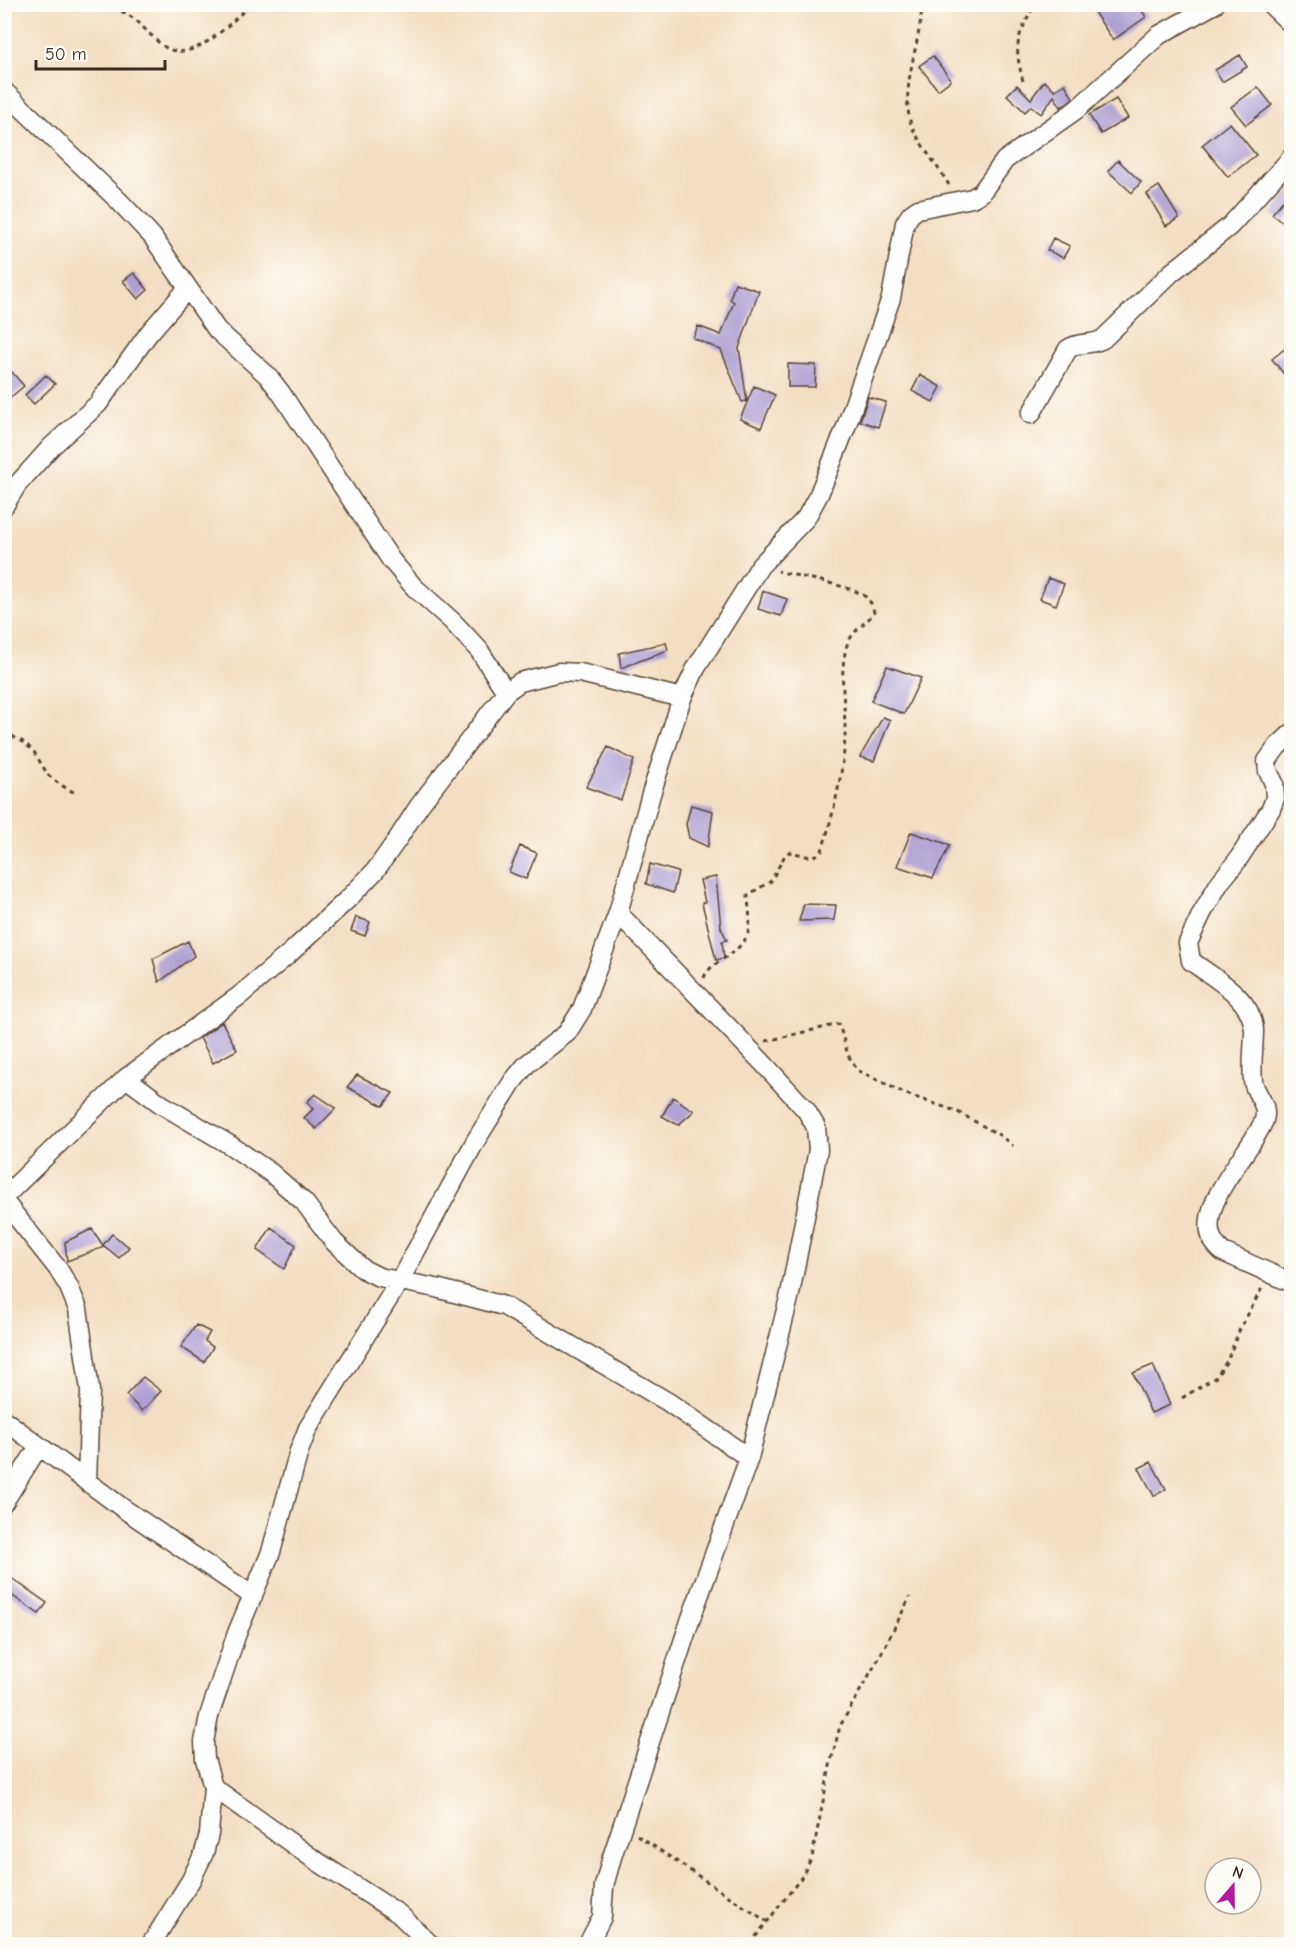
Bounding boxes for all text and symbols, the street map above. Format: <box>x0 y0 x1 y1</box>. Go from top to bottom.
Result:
scale bar <box>36 33 165 71</box>
text: 50 m <box>45 44 87 65</box>
north arrow <box>1203 1856 1263 1916</box>
text: N <box>1230 1863 1246 1883</box>

